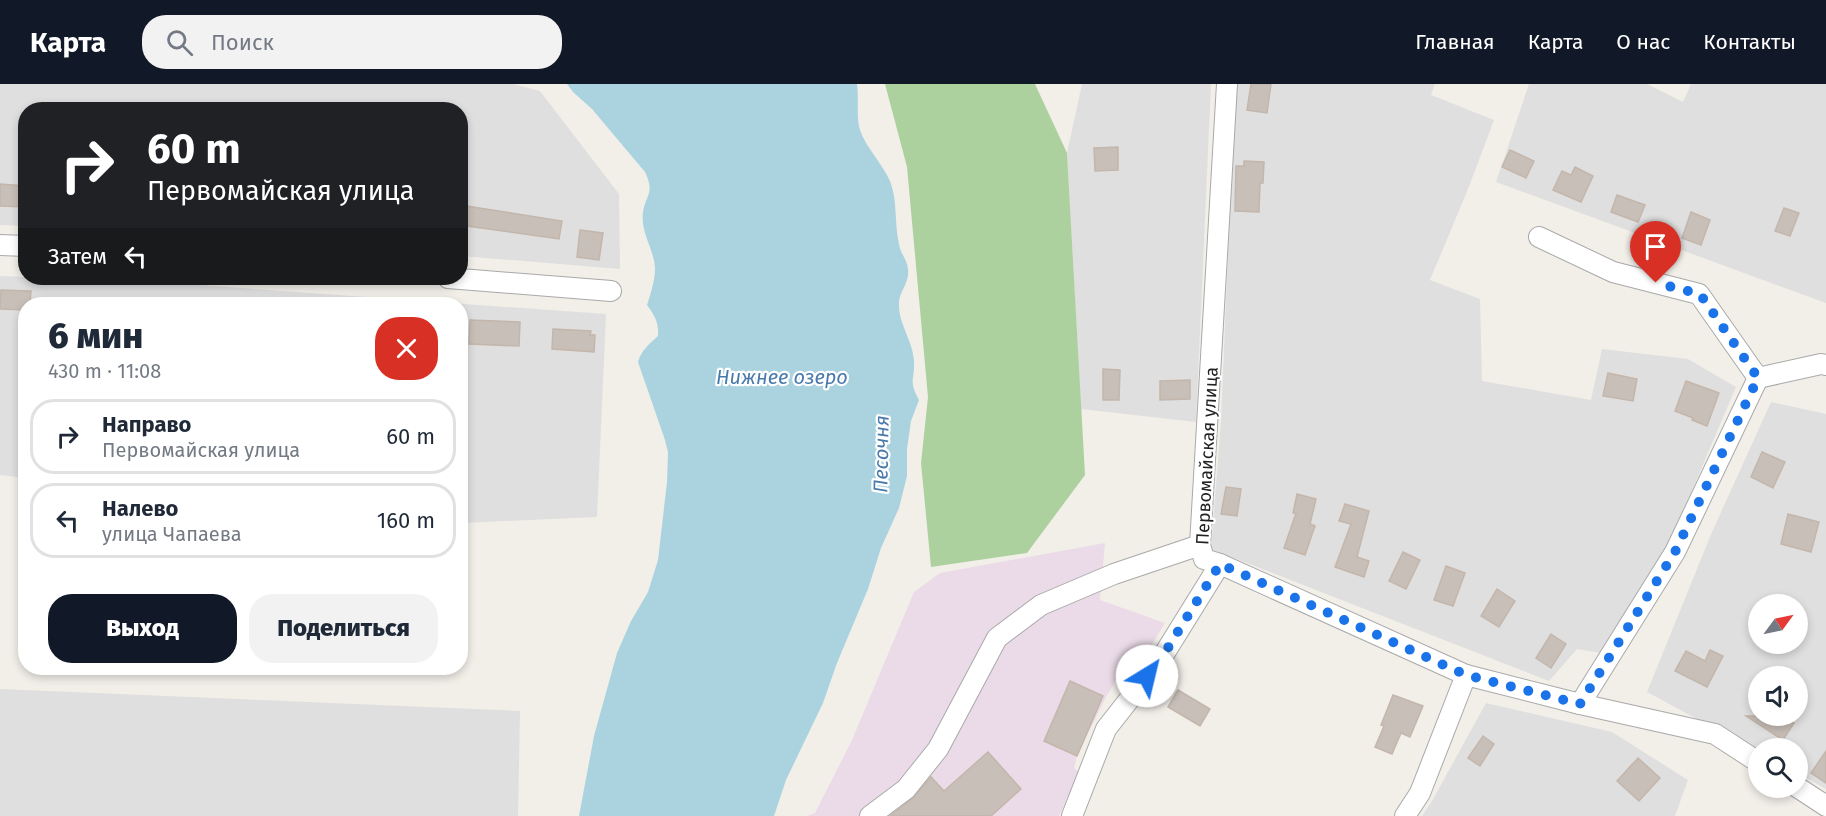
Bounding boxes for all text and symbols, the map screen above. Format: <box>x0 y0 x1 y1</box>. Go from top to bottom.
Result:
search box <box>142 15 562 69</box>
text: Карта <box>30 26 106 59</box>
icon: search <box>163 26 196 59</box>
text: Поиск <box>211 29 274 56</box>
text: Главная <box>1415 29 1495 55</box>
text: Карта <box>1528 29 1583 55</box>
text: О нас <box>1616 29 1670 55</box>
text: Контакты <box>1703 29 1796 55</box>
text: 60 m <box>147 124 241 174</box>
icon: right <box>48 126 126 204</box>
text: Первомайская улица <box>147 175 414 207</box>
pin <box>1630 221 1681 283</box>
icon: arrive <box>1639 230 1672 263</box>
icon: left <box>119 240 152 273</box>
text: Затем <box>48 243 107 270</box>
text: 6 мин <box>48 314 143 358</box>
button: close <box>375 317 438 380</box>
text: 430 m · 11:08 <box>48 359 161 383</box>
water label: Нижнее озеро <box>716 365 848 389</box>
street label: Первомайская улица <box>1191 366 1223 546</box>
text: Направо <box>102 411 191 438</box>
water label: Песочня <box>868 415 894 493</box>
icon: right <box>51 420 84 453</box>
text: 60 m <box>386 423 435 450</box>
text: Первомайская улица <box>102 438 300 462</box>
text: Налево <box>102 495 178 522</box>
icon: left <box>51 504 84 537</box>
text: 160 m <box>377 507 435 534</box>
text: улица Чапаева <box>102 522 242 546</box>
button: Выход <box>48 594 237 663</box>
button: Поделиться <box>249 594 438 663</box>
north arrow <box>1748 594 1808 654</box>
map controls <box>1748 594 1808 798</box>
position arrow <box>1115 644 1179 708</box>
button: sound <box>1748 666 1808 726</box>
button: search <box>1748 738 1808 798</box>

